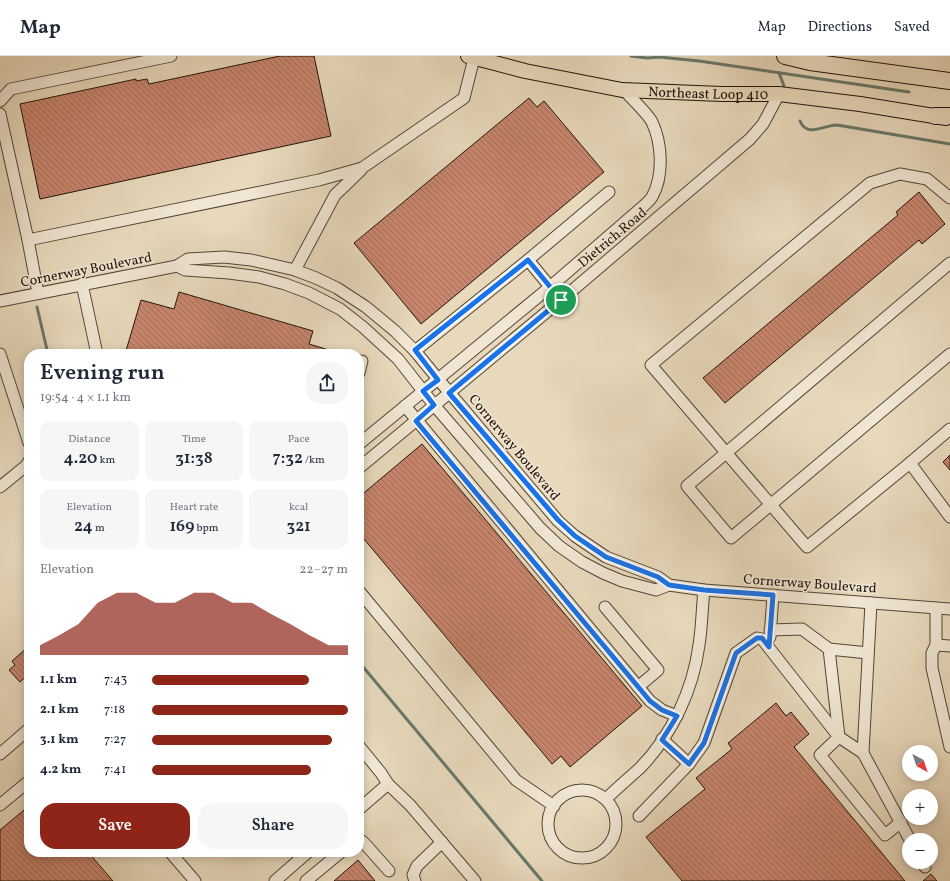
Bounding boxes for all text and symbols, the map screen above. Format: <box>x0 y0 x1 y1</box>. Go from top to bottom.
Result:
text: Map <box>20 15 61 41</box>
text: Map <box>758 18 786 37</box>
text: Directions <box>808 18 872 37</box>
text: Saved <box>894 18 930 37</box>
street label: Northeast Loop 410 <box>648 83 768 105</box>
street label: Dietrich Road <box>574 204 652 273</box>
street label: Cornerway Boulevard <box>19 248 154 293</box>
pin <box>544 283 578 317</box>
icon: arrive <box>550 289 572 311</box>
text: Evening run <box>40 358 165 389</box>
button: share <box>306 362 348 404</box>
text: 19:54 · 4 × 1.1 km <box>40 389 131 407</box>
street label: Cornerway Boulevard <box>464 391 564 505</box>
text: Distance <box>68 432 110 447</box>
text: Time <box>182 432 206 447</box>
text: Pace <box>288 432 310 447</box>
text: 4.20 <box>63 447 97 470</box>
text: 31:38 <box>175 447 213 470</box>
text: 7:32 <box>273 447 303 470</box>
text: km <box>97 453 115 468</box>
text: /km <box>303 453 325 468</box>
text: Elevation <box>66 500 112 515</box>
text: Heart rate <box>170 500 218 515</box>
text: kcal <box>289 500 308 515</box>
text: 24 <box>74 515 93 538</box>
text: 169 <box>169 515 194 538</box>
text: 321 <box>286 515 311 538</box>
text: m <box>93 521 105 536</box>
text: bpm <box>194 521 219 536</box>
text: Elevation <box>40 561 94 579</box>
text: 22–27 m <box>300 561 348 579</box>
street label: Cornerway Boulevard <box>743 570 877 599</box>
text: 1.1 km <box>40 671 77 689</box>
text: 7:43 <box>104 671 127 689</box>
text: 2.1 km <box>40 701 79 719</box>
text: 7:18 <box>104 701 125 719</box>
text: 3.1 km <box>40 731 79 749</box>
text: 7:27 <box>104 731 126 749</box>
north arrow <box>902 745 938 781</box>
map controls <box>902 745 938 869</box>
text: 4.2 km <box>40 761 81 779</box>
text: 7:41 <box>104 761 126 779</box>
button: + <box>902 789 938 825</box>
button: Save <box>40 803 190 849</box>
button: Share <box>198 803 348 849</box>
button: − <box>902 833 938 869</box>

